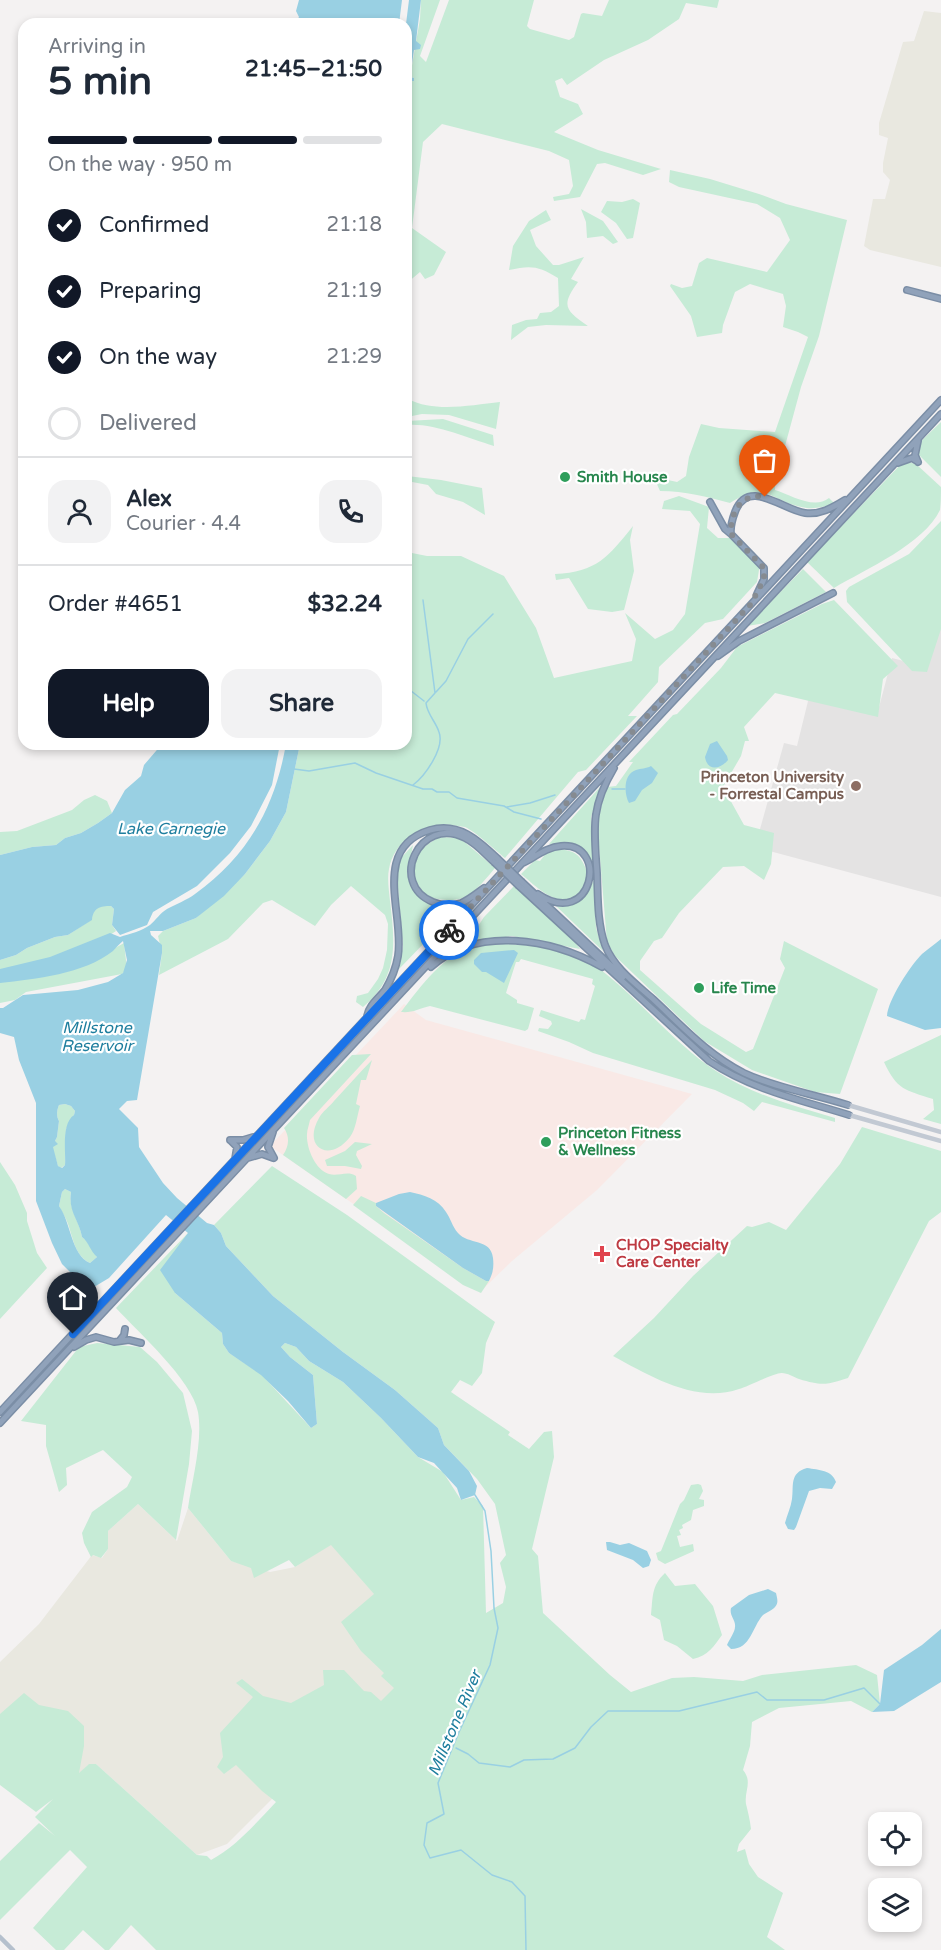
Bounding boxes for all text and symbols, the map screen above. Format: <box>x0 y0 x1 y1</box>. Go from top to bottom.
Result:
text: Arriving in <box>48 35 146 59</box>
text: 21:45–21:50 <box>245 56 382 82</box>
text: 5 min <box>48 58 152 105</box>
text: On the way · 950 m <box>48 153 232 177</box>
icon: check <box>48 209 81 242</box>
text: Confirmed <box>99 212 209 238</box>
text: 21:18 <box>327 213 382 237</box>
icon: check <box>48 275 81 308</box>
text: Preparing <box>99 278 202 304</box>
text: 21:19 <box>327 279 382 303</box>
icon: check <box>48 341 81 374</box>
text: On the way <box>99 344 217 370</box>
text: 21:29 <box>327 345 382 369</box>
text: Delivered <box>99 410 197 436</box>
pin <box>739 435 790 497</box>
icon: bag <box>748 444 781 477</box>
place label: Smith House <box>577 468 668 486</box>
marker: Smith House <box>558 470 572 484</box>
button: person <box>48 480 111 543</box>
button: phone <box>319 480 382 543</box>
text: Alex <box>126 486 172 512</box>
text: Courier · 4.4 <box>126 512 241 536</box>
text: Order #4651 <box>48 591 183 617</box>
text: $32.24 <box>307 591 382 617</box>
button: Help <box>48 669 209 738</box>
button: Share <box>221 669 382 738</box>
place label: Princeton University - Forrestal Campus <box>701 768 844 804</box>
marker: Princeton University - Forrestal Campus <box>849 779 863 793</box>
water label: Lake Carnegie <box>117 819 226 839</box>
courier <box>419 900 479 960</box>
icon: bike <box>433 914 466 947</box>
place label: Life Time <box>711 979 777 997</box>
marker: Life Time <box>692 981 706 995</box>
water label: Millstone Reservoir <box>61 1018 135 1056</box>
place label: Princeton Fitness & Wellness <box>558 1124 681 1159</box>
marker: Princeton Fitness & Wellness <box>539 1135 553 1149</box>
place label: CHOP Specialty Care Center <box>616 1236 729 1271</box>
marker: CHOP Specialty Care Center <box>593 1245 611 1263</box>
pin <box>47 1272 98 1334</box>
icon: home <box>56 1281 89 1314</box>
water label: Millstone River <box>424 1666 487 1779</box>
map controls <box>868 1812 922 1932</box>
button: locate <box>868 1812 922 1866</box>
button: layers <box>868 1878 922 1932</box>

